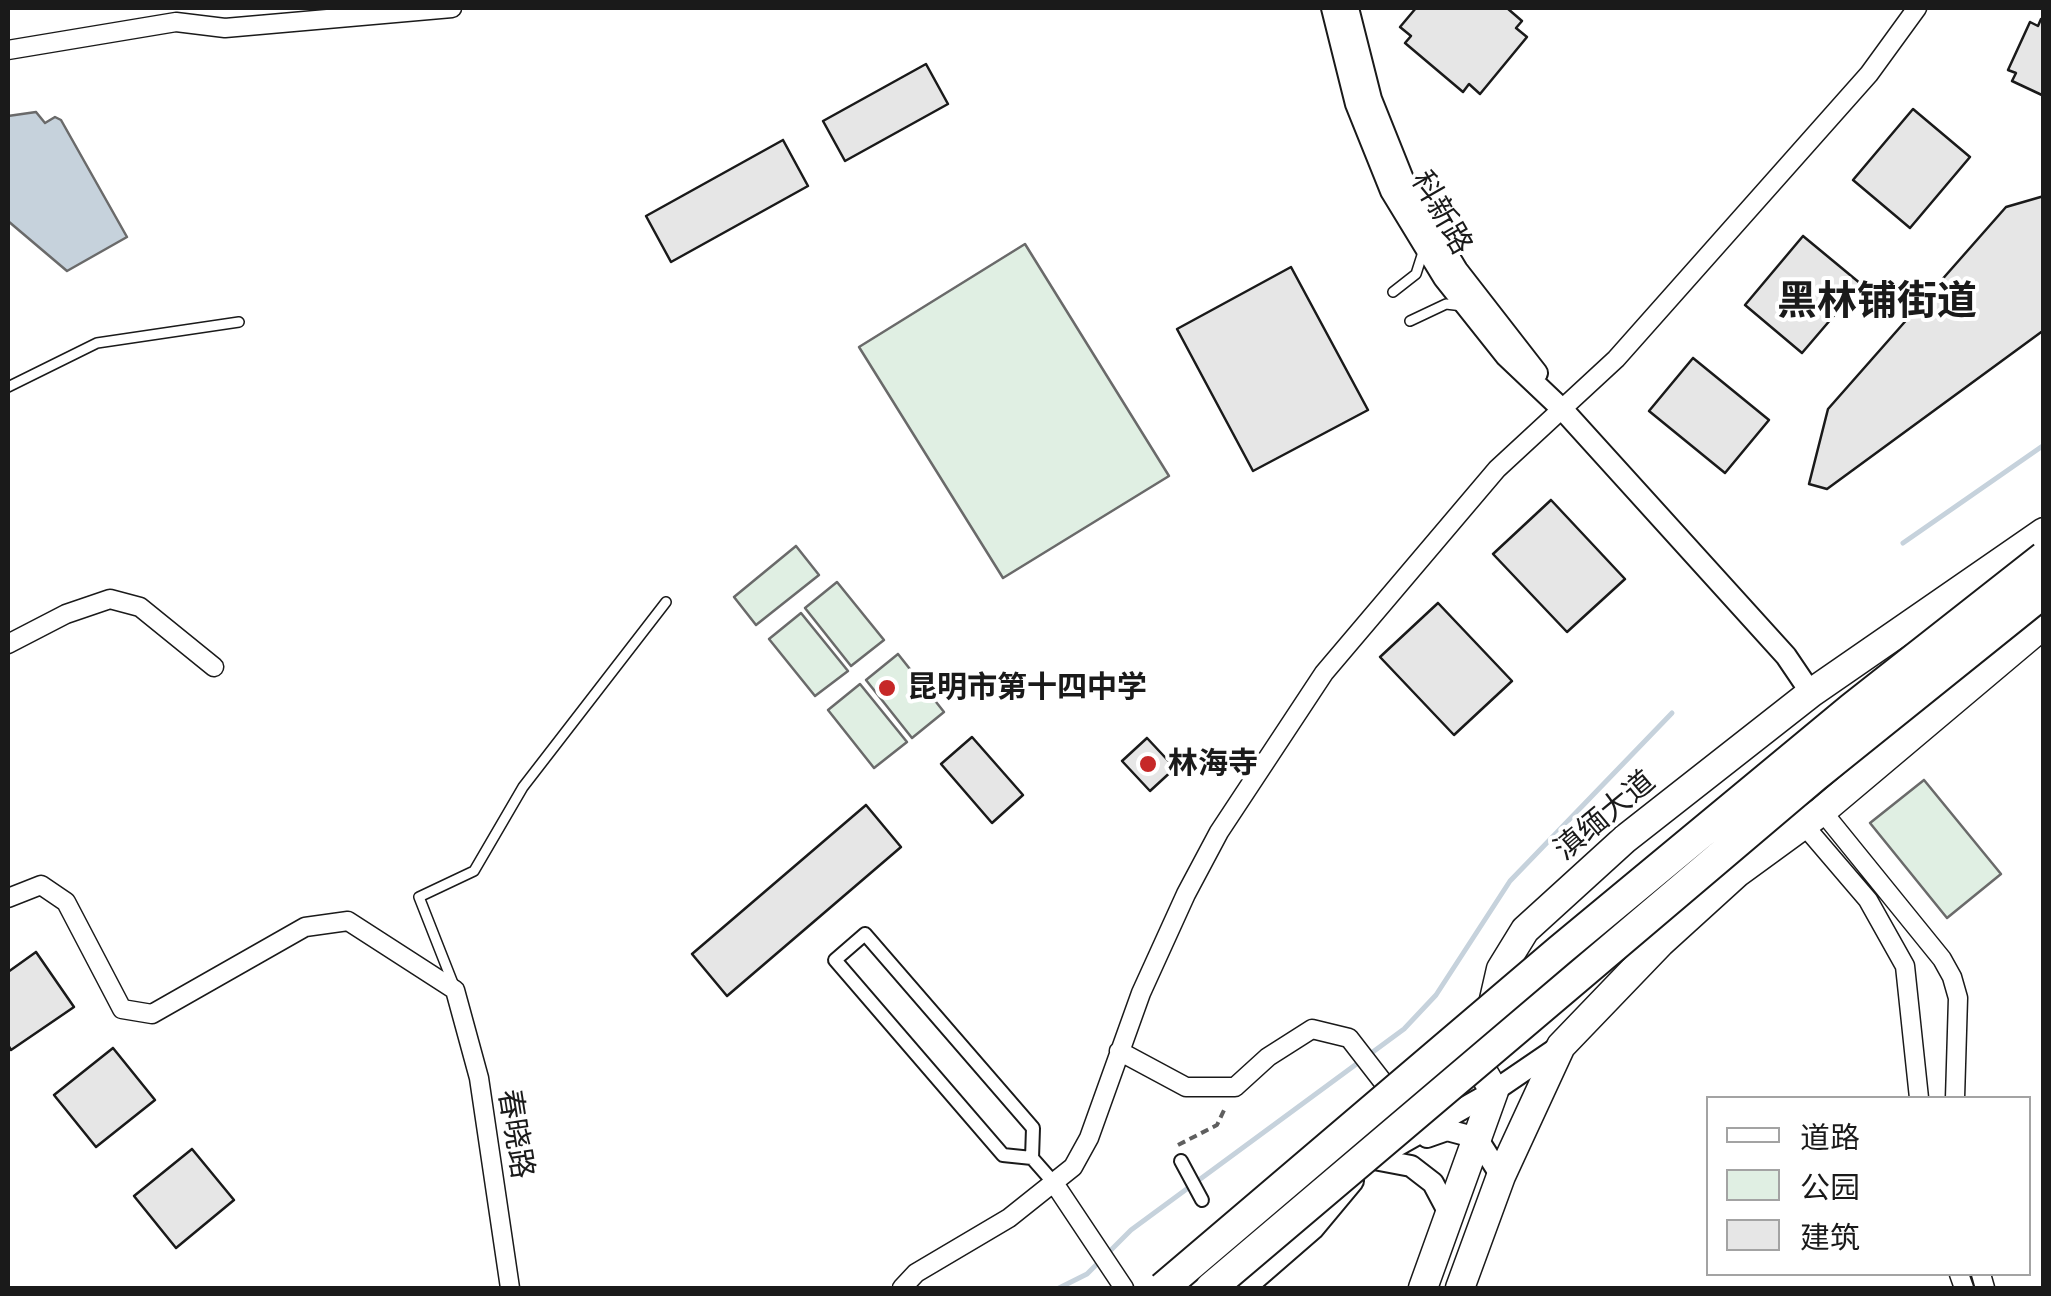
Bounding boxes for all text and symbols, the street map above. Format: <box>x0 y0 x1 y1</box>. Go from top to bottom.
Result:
street label: 科新路 <box>1403 165 1479 261</box>
district label: 黑林铺街道 <box>1777 278 1977 326</box>
place label: 昆明市第十四中学 <box>907 670 1147 706</box>
marker: 昆明市第十四中学 <box>876 677 898 699</box>
place label: 林海寺 <box>1168 746 1258 782</box>
marker: 林海寺 <box>1137 753 1159 775</box>
street label: 滇缅大道 <box>1547 764 1663 868</box>
street label: 春晓路 <box>490 1087 540 1181</box>
legend <box>1706 1096 2031 1276</box>
text: 道路 <box>1800 1120 1860 1155</box>
text: 公园 <box>1800 1170 1860 1205</box>
text: 建筑 <box>1800 1220 1860 1255</box>

